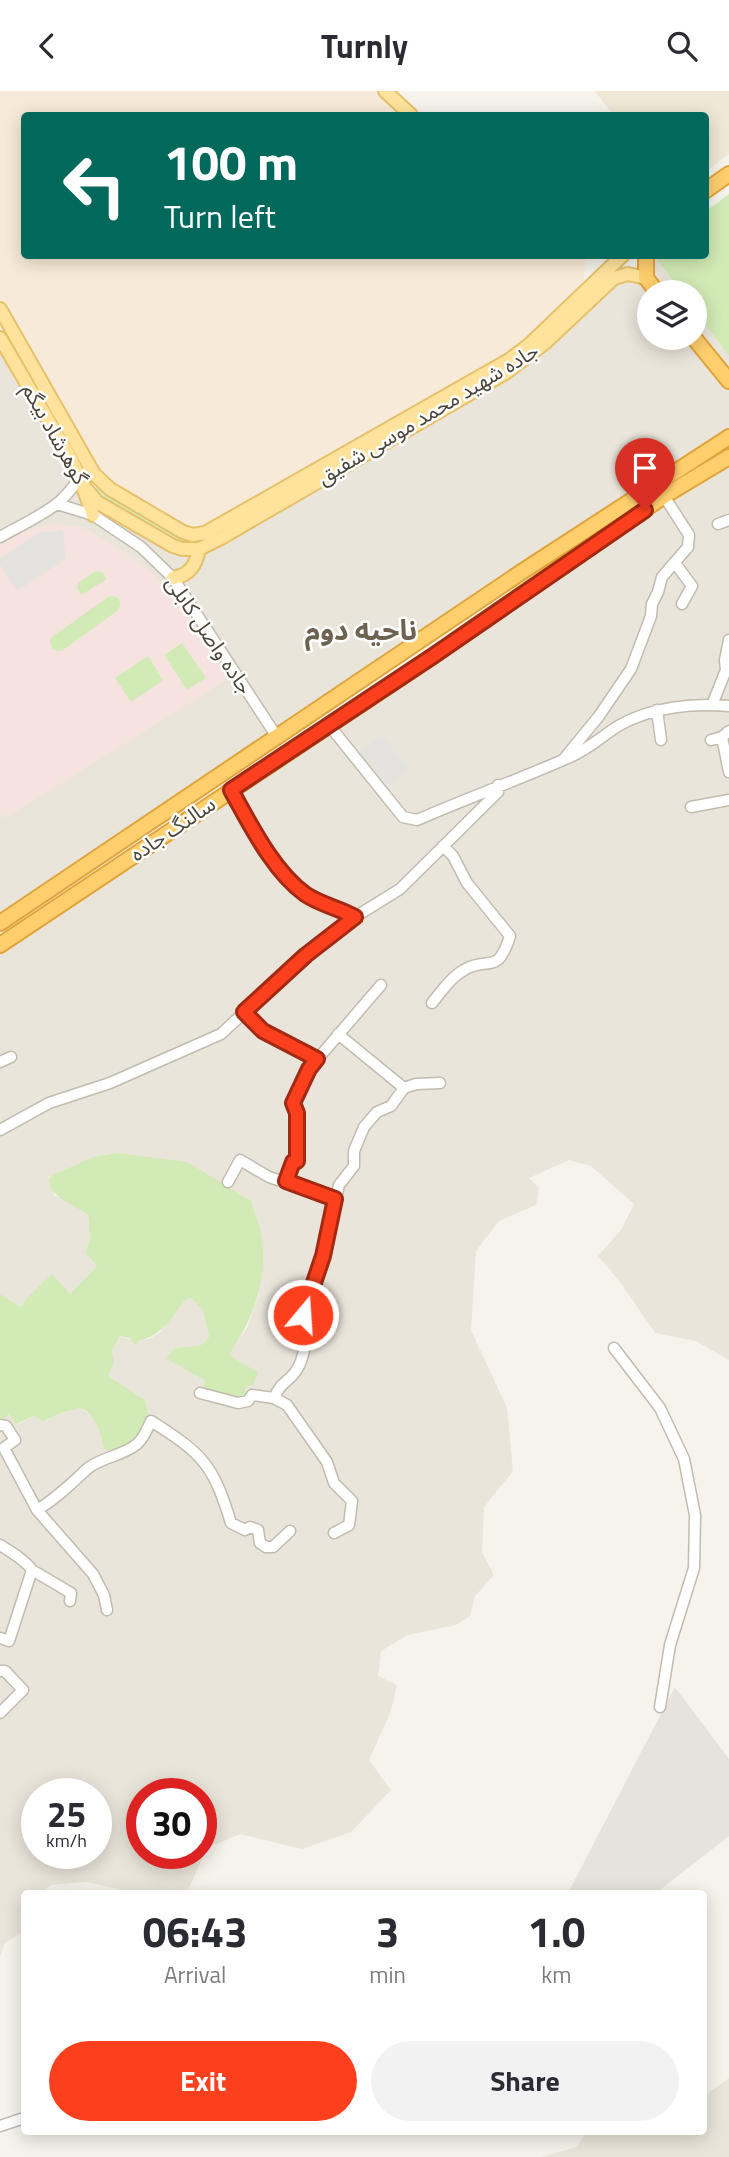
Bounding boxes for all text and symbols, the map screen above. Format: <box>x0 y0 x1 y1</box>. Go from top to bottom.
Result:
text: Turnly <box>321 22 408 70</box>
icon: back <box>28 27 66 65</box>
icon: search <box>663 27 701 65</box>
text: 100 m <box>164 124 298 199</box>
icon: left <box>49 140 140 231</box>
text: Turn left <box>164 192 276 240</box>
map controls <box>637 280 707 350</box>
button: layers <box>637 280 707 350</box>
street label: جاده شهید محمد موسی شفیق <box>310 334 545 492</box>
street label: گوهرشاد بیگم <box>15 377 97 490</box>
pin <box>615 438 675 510</box>
icon: arrive <box>626 449 664 487</box>
street label: جاده واصل کابلی <box>158 569 261 700</box>
district label: ناحیه دوم <box>305 608 417 652</box>
street label: سالنگ جاده <box>123 788 222 869</box>
position arrow <box>266 1278 340 1352</box>
speed limit sign: 30 <box>126 1778 217 1869</box>
text: 25 <box>47 1787 86 1841</box>
text: km/h <box>46 1827 87 1854</box>
text: 06:43 <box>143 1899 248 1963</box>
text: 3 <box>376 1899 399 1963</box>
text: 1.0 <box>527 1899 585 1963</box>
text: Arrival <box>164 1957 226 1992</box>
text: min <box>369 1957 406 1992</box>
text: km <box>541 1957 572 1992</box>
button: Exit <box>49 2041 357 2121</box>
button: Share <box>371 2041 679 2121</box>

